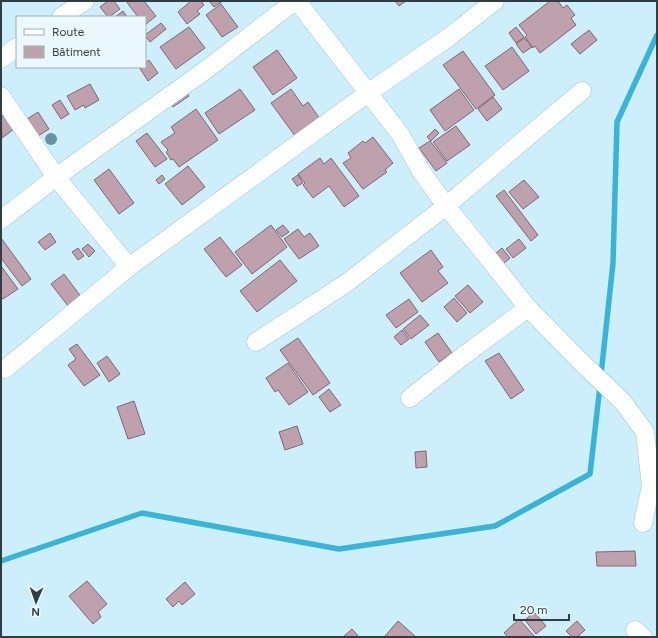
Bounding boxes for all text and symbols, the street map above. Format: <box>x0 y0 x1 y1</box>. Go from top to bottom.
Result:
legend <box>16 16 146 68</box>
text: Route <box>52 25 85 39</box>
text: Bâtiment <box>52 45 101 59</box>
north arrow <box>16 582 56 622</box>
scale bar <box>514 596 569 622</box>
text: 20 m <box>520 603 548 617</box>
text: N <box>31 605 40 618</box>

